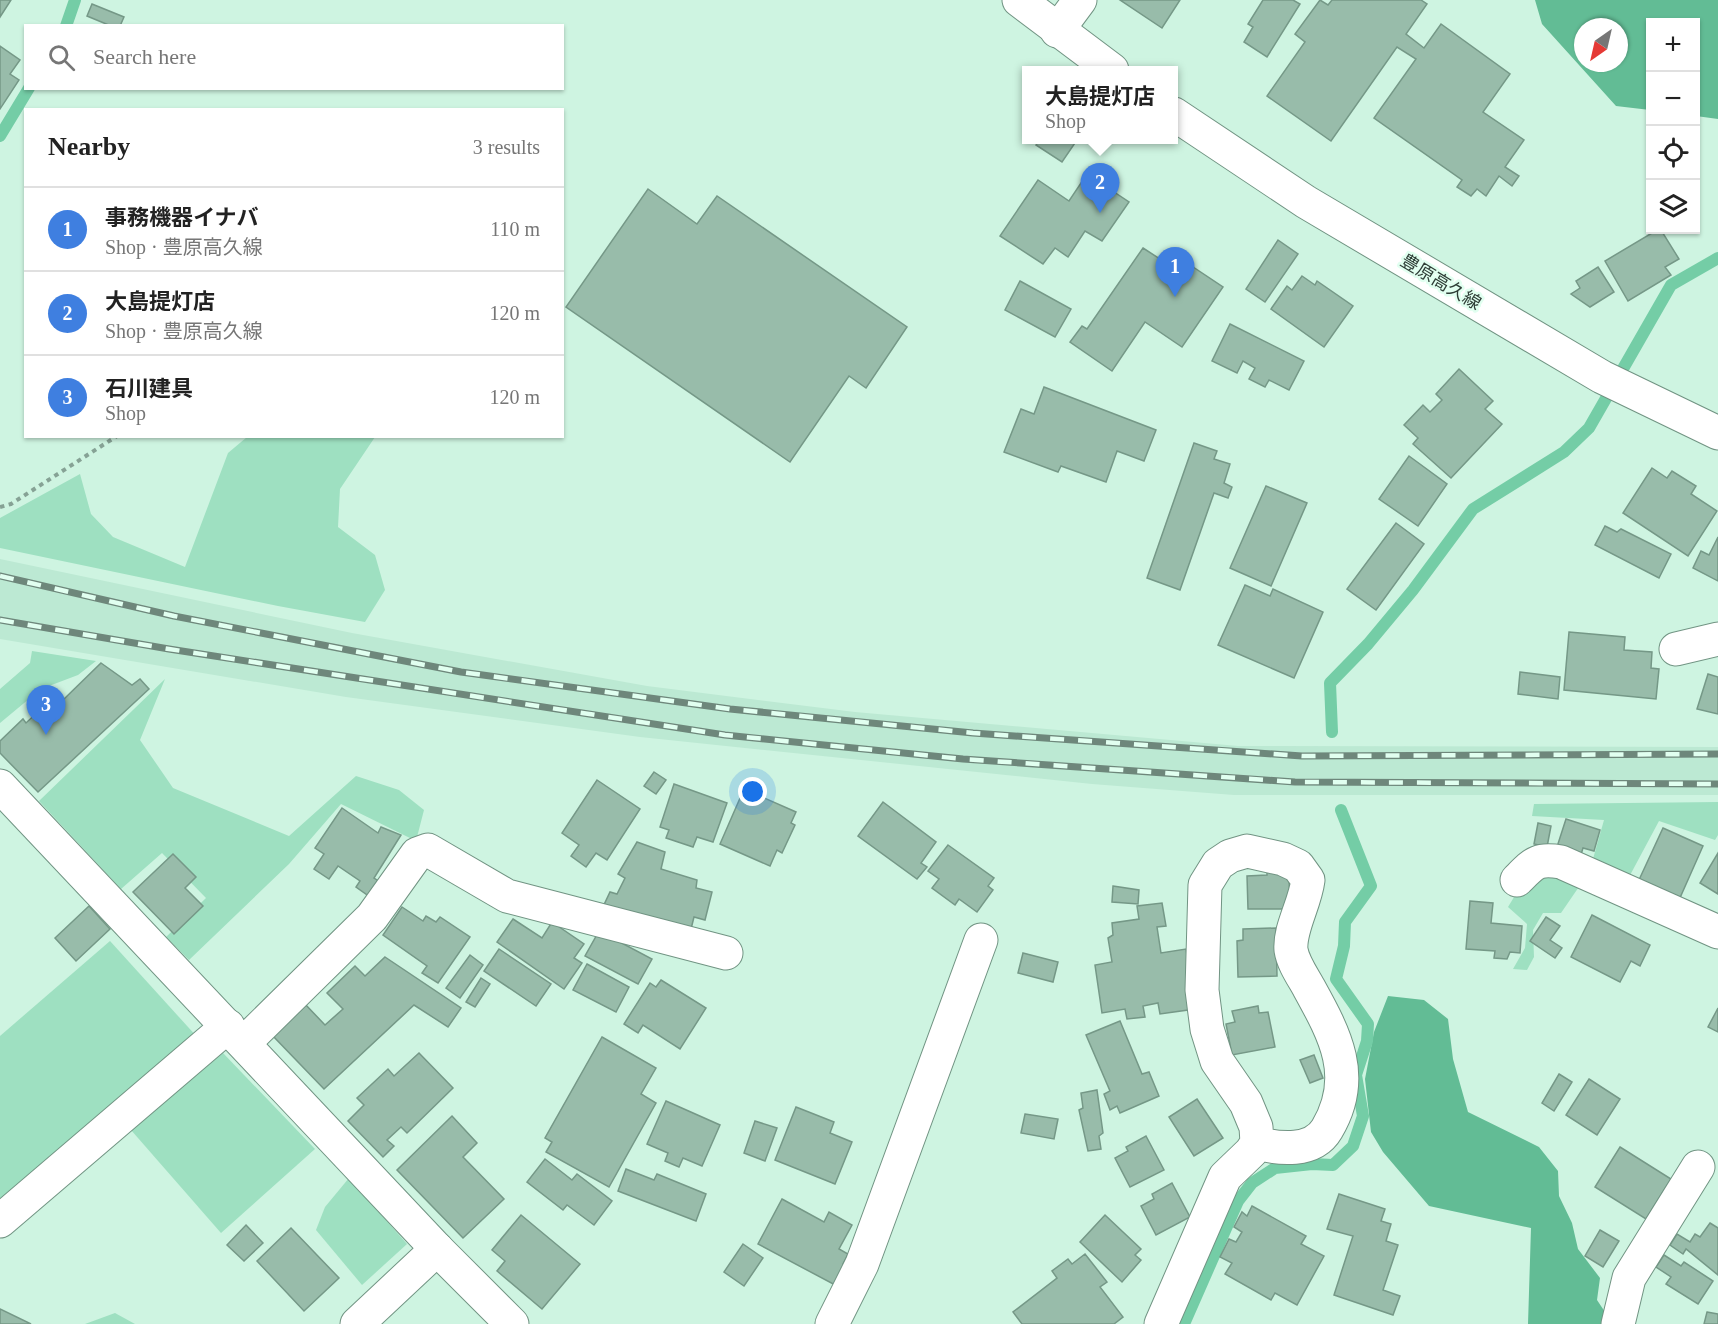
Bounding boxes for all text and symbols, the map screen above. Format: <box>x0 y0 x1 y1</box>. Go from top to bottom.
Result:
north arrow <box>1574 18 1628 72</box>
map controls <box>1646 18 1700 234</box>
button: + <box>1646 18 1700 72</box>
search box <box>24 24 564 90</box>
icon: search <box>45 41 78 74</box>
text: Search here <box>93 44 196 69</box>
popup <box>1022 66 1178 144</box>
button: − <box>1646 72 1700 126</box>
text: 大島提灯店 <box>1045 84 1155 109</box>
text: Shop <box>1045 110 1086 132</box>
button: locate <box>1646 126 1700 180</box>
text: Nearby <box>48 132 130 161</box>
text: 3 results <box>473 136 540 158</box>
pin: 2 <box>1080 164 1120 213</box>
button: layers <box>1646 180 1700 234</box>
text: 事務機器イナバ <box>105 205 259 230</box>
text: 1 <box>63 218 73 240</box>
text: 110 m <box>490 218 540 240</box>
text: Shop · 豊原高久線 <box>105 236 263 258</box>
pin: 1 <box>1156 248 1194 297</box>
street label: 豊原高久線 <box>1397 250 1485 314</box>
text: 大島提灯店 <box>105 289 215 314</box>
text: 2 <box>63 302 73 324</box>
text: 120 m <box>489 302 540 324</box>
text: Shop · 豊原高久線 <box>105 320 263 342</box>
text: 石川建具 <box>105 376 193 401</box>
text: 3 <box>63 386 73 408</box>
text: 120 m <box>489 386 540 408</box>
text: Shop <box>105 402 146 424</box>
pin: 3 <box>26 686 66 735</box>
your location <box>738 777 767 806</box>

